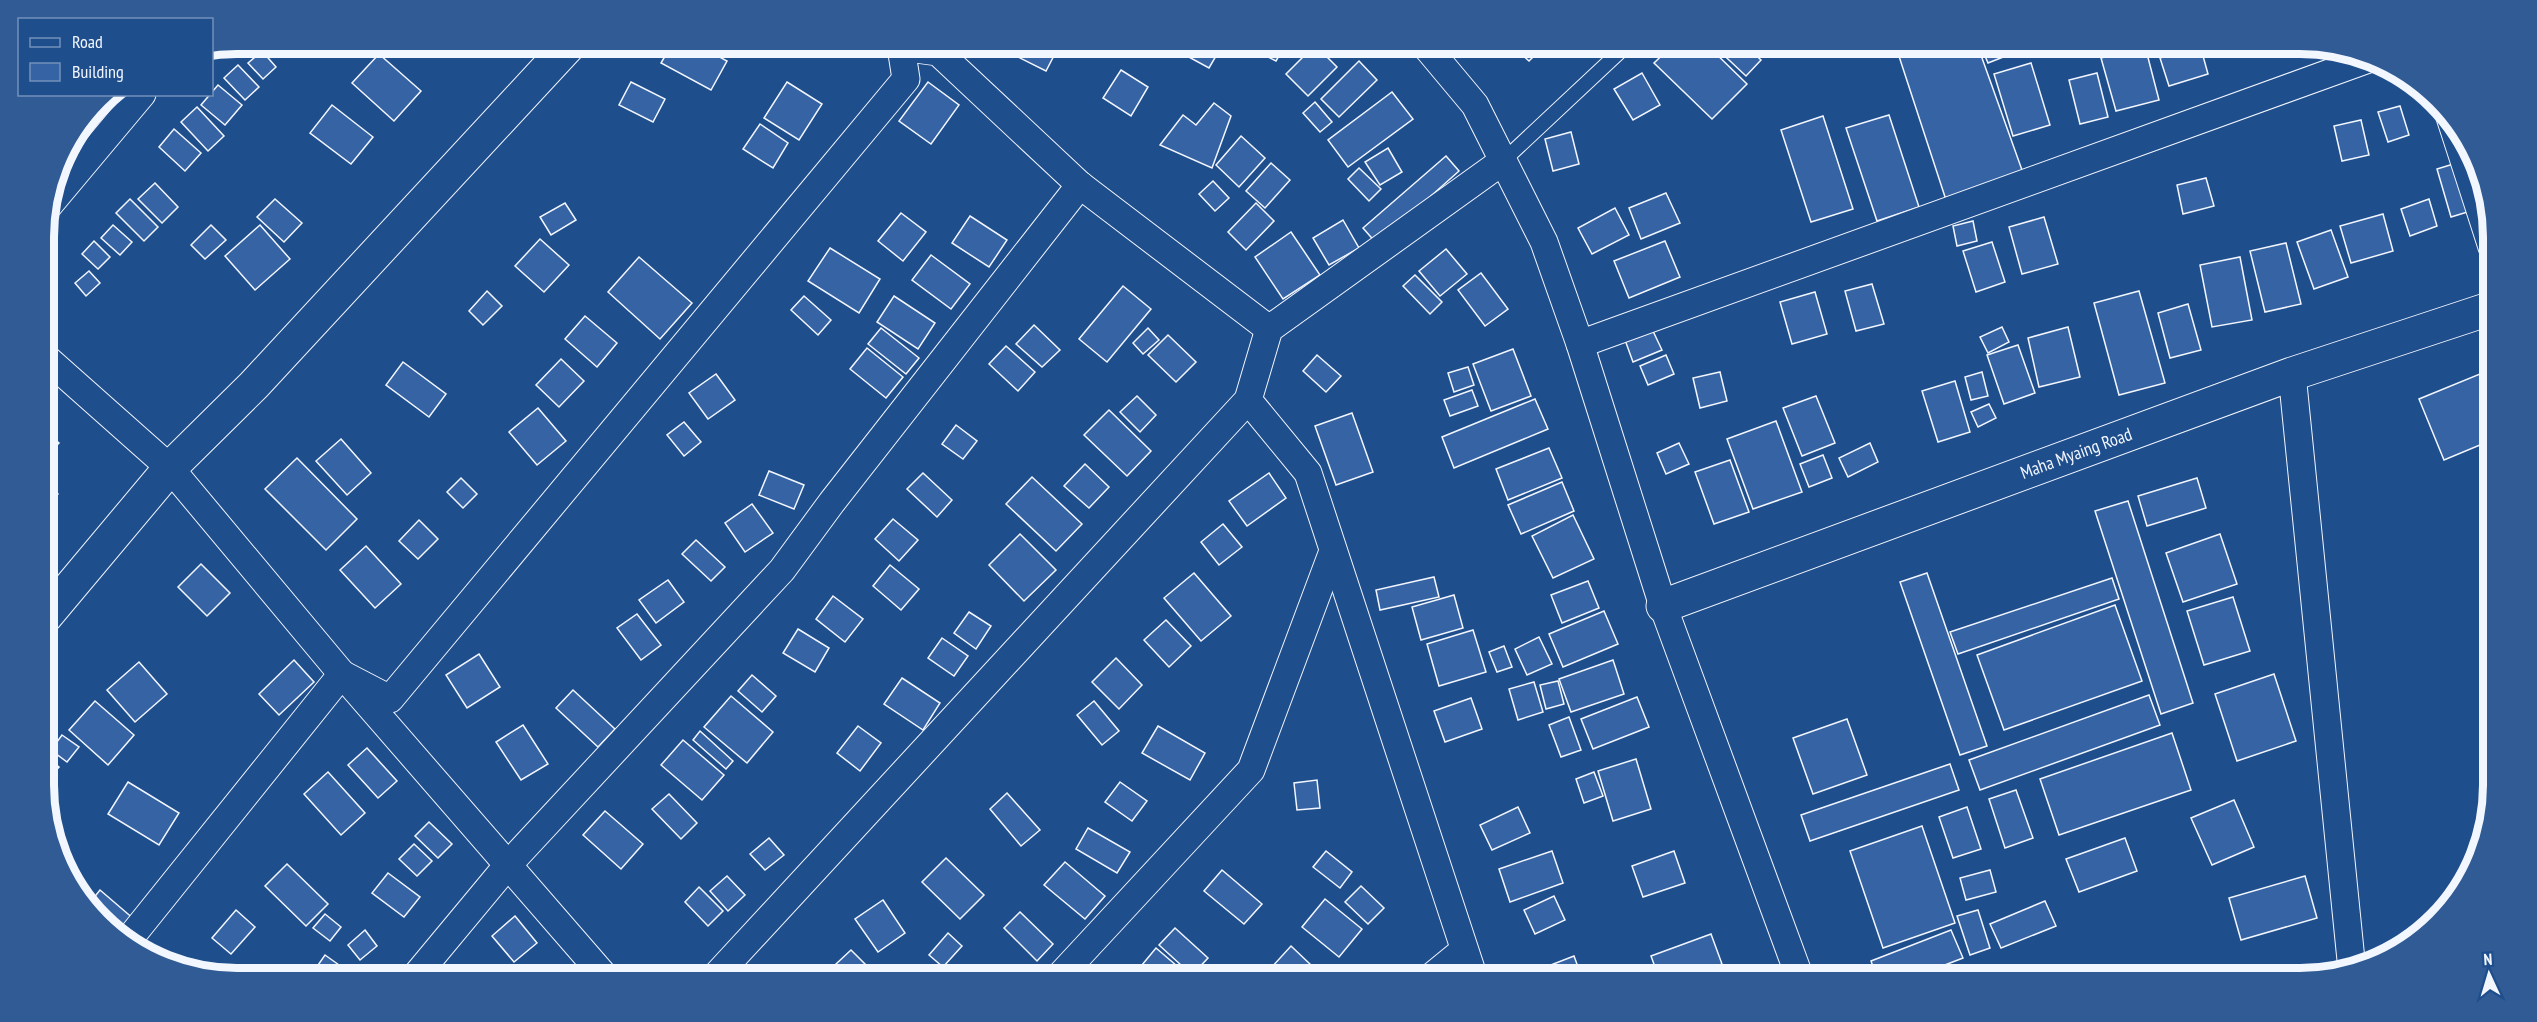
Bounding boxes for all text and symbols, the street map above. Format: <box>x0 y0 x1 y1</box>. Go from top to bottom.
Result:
legend <box>18 18 213 96</box>
text: Road <box>72 30 103 53</box>
text: Building <box>72 60 124 83</box>
street label: Maha Myaing Road <box>2017 422 2135 484</box>
north arrow <box>2459 944 2519 1004</box>
text: N <box>2483 949 2493 969</box>

